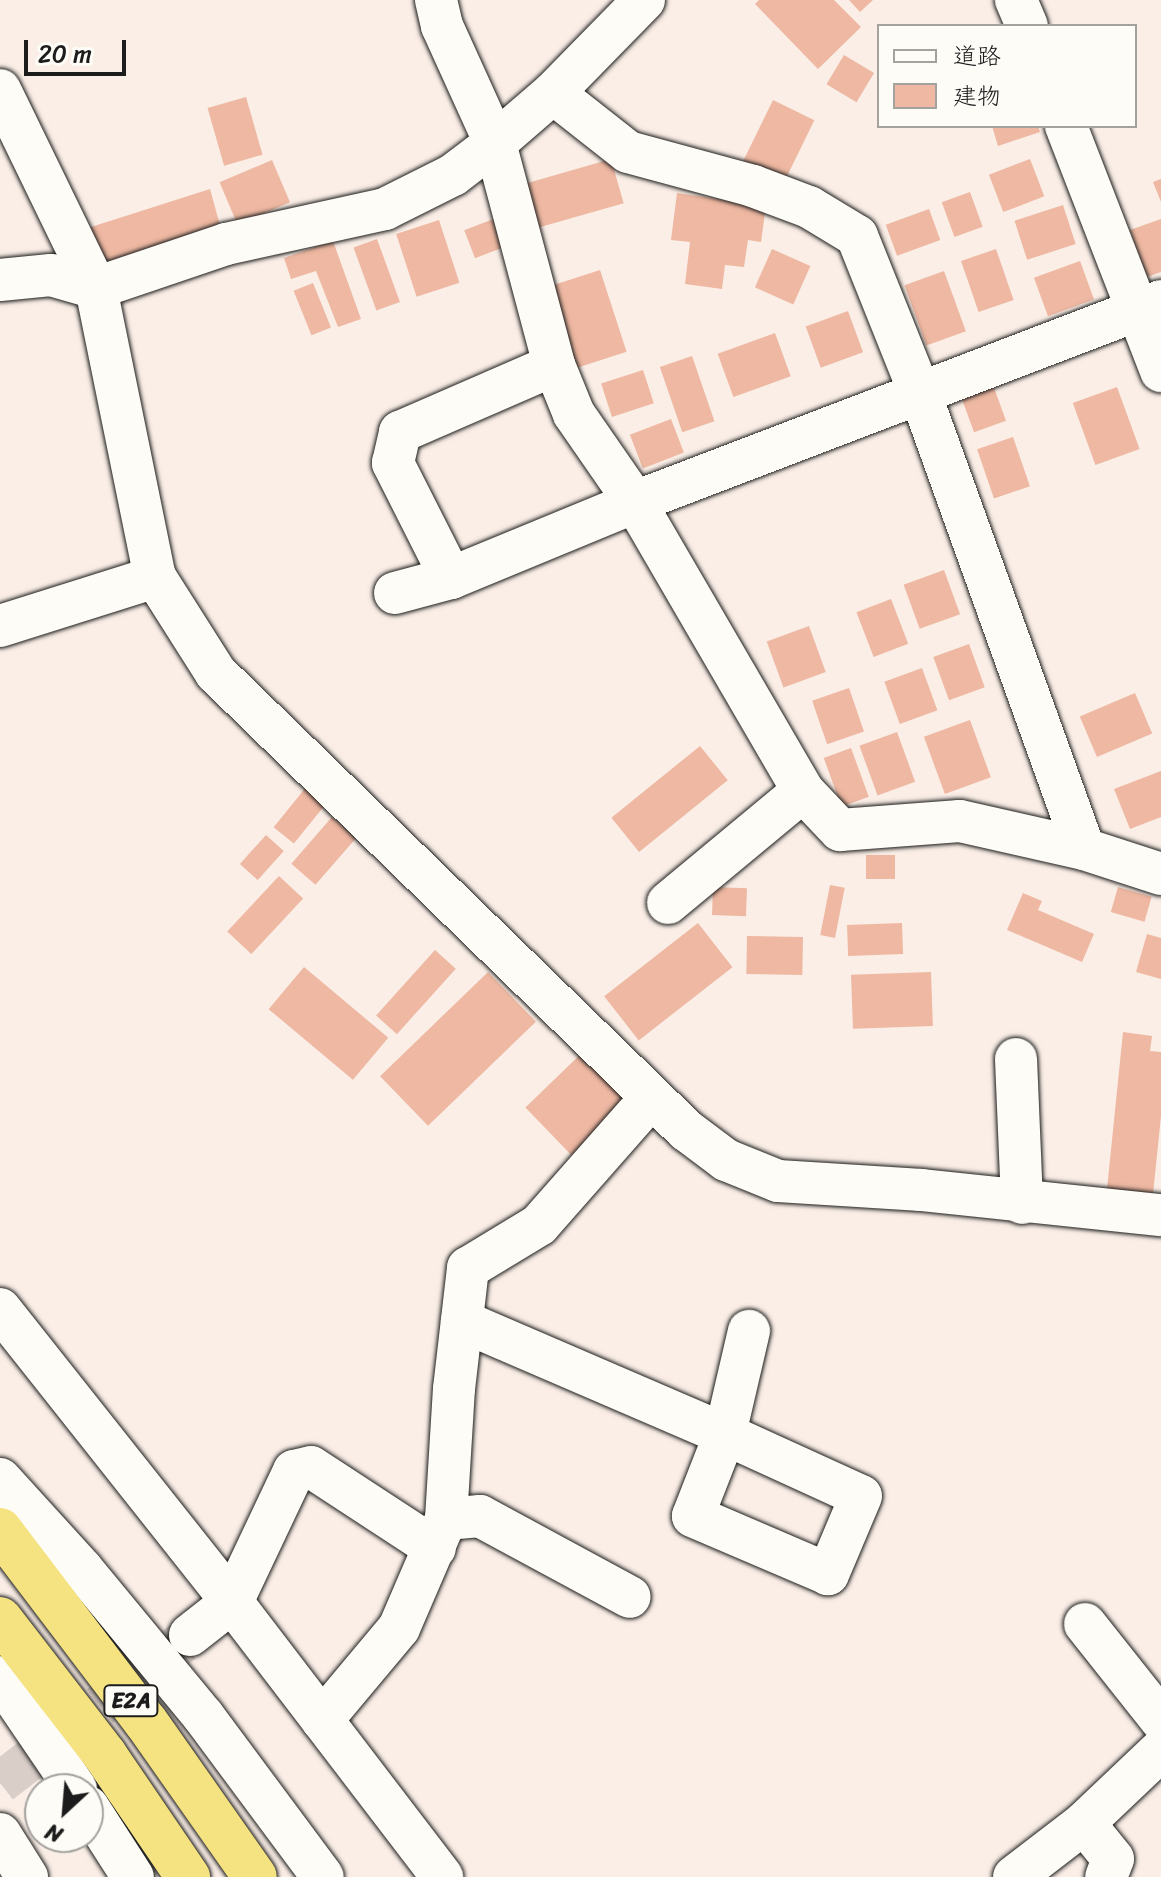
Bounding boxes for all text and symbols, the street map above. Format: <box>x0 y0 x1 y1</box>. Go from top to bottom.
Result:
scale bar <box>28 24 130 74</box>
legend <box>877 24 1137 128</box>
text: 20 m <box>38 33 92 75</box>
text: 道路 <box>953 35 1001 77</box>
text: 建物 <box>953 75 1001 117</box>
road number: E2A <box>103 1683 159 1719</box>
north arrow <box>24 1773 104 1853</box>
text: N <box>39 1812 70 1854</box>

